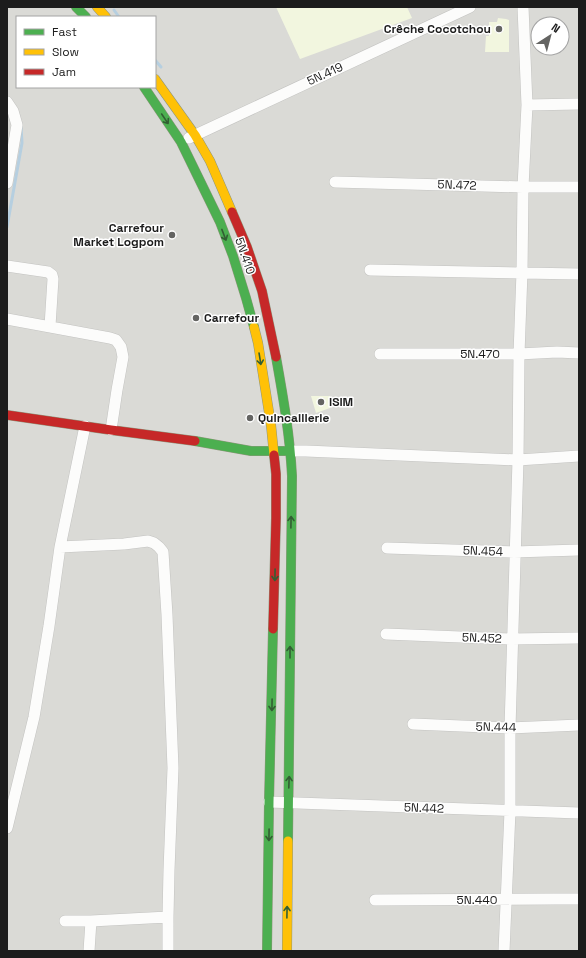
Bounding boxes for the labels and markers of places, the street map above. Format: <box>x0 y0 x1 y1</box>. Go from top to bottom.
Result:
place label: Crêche Cocotchou <box>384 21 491 37</box>
marker: Crêche Cocotchou <box>494 24 504 34</box>
place label: Carrefour Market Logpom <box>73 220 164 250</box>
marker: Carrefour Market Logpom <box>167 230 177 240</box>
place label: Carrefour <box>204 310 259 326</box>
marker: Carrefour <box>191 313 201 323</box>
place label: ISIM <box>329 394 353 410</box>
marker: ISIM <box>316 397 326 407</box>
place label: Quincaillerie <box>258 410 330 426</box>
marker: Quincaillerie <box>245 413 255 423</box>

